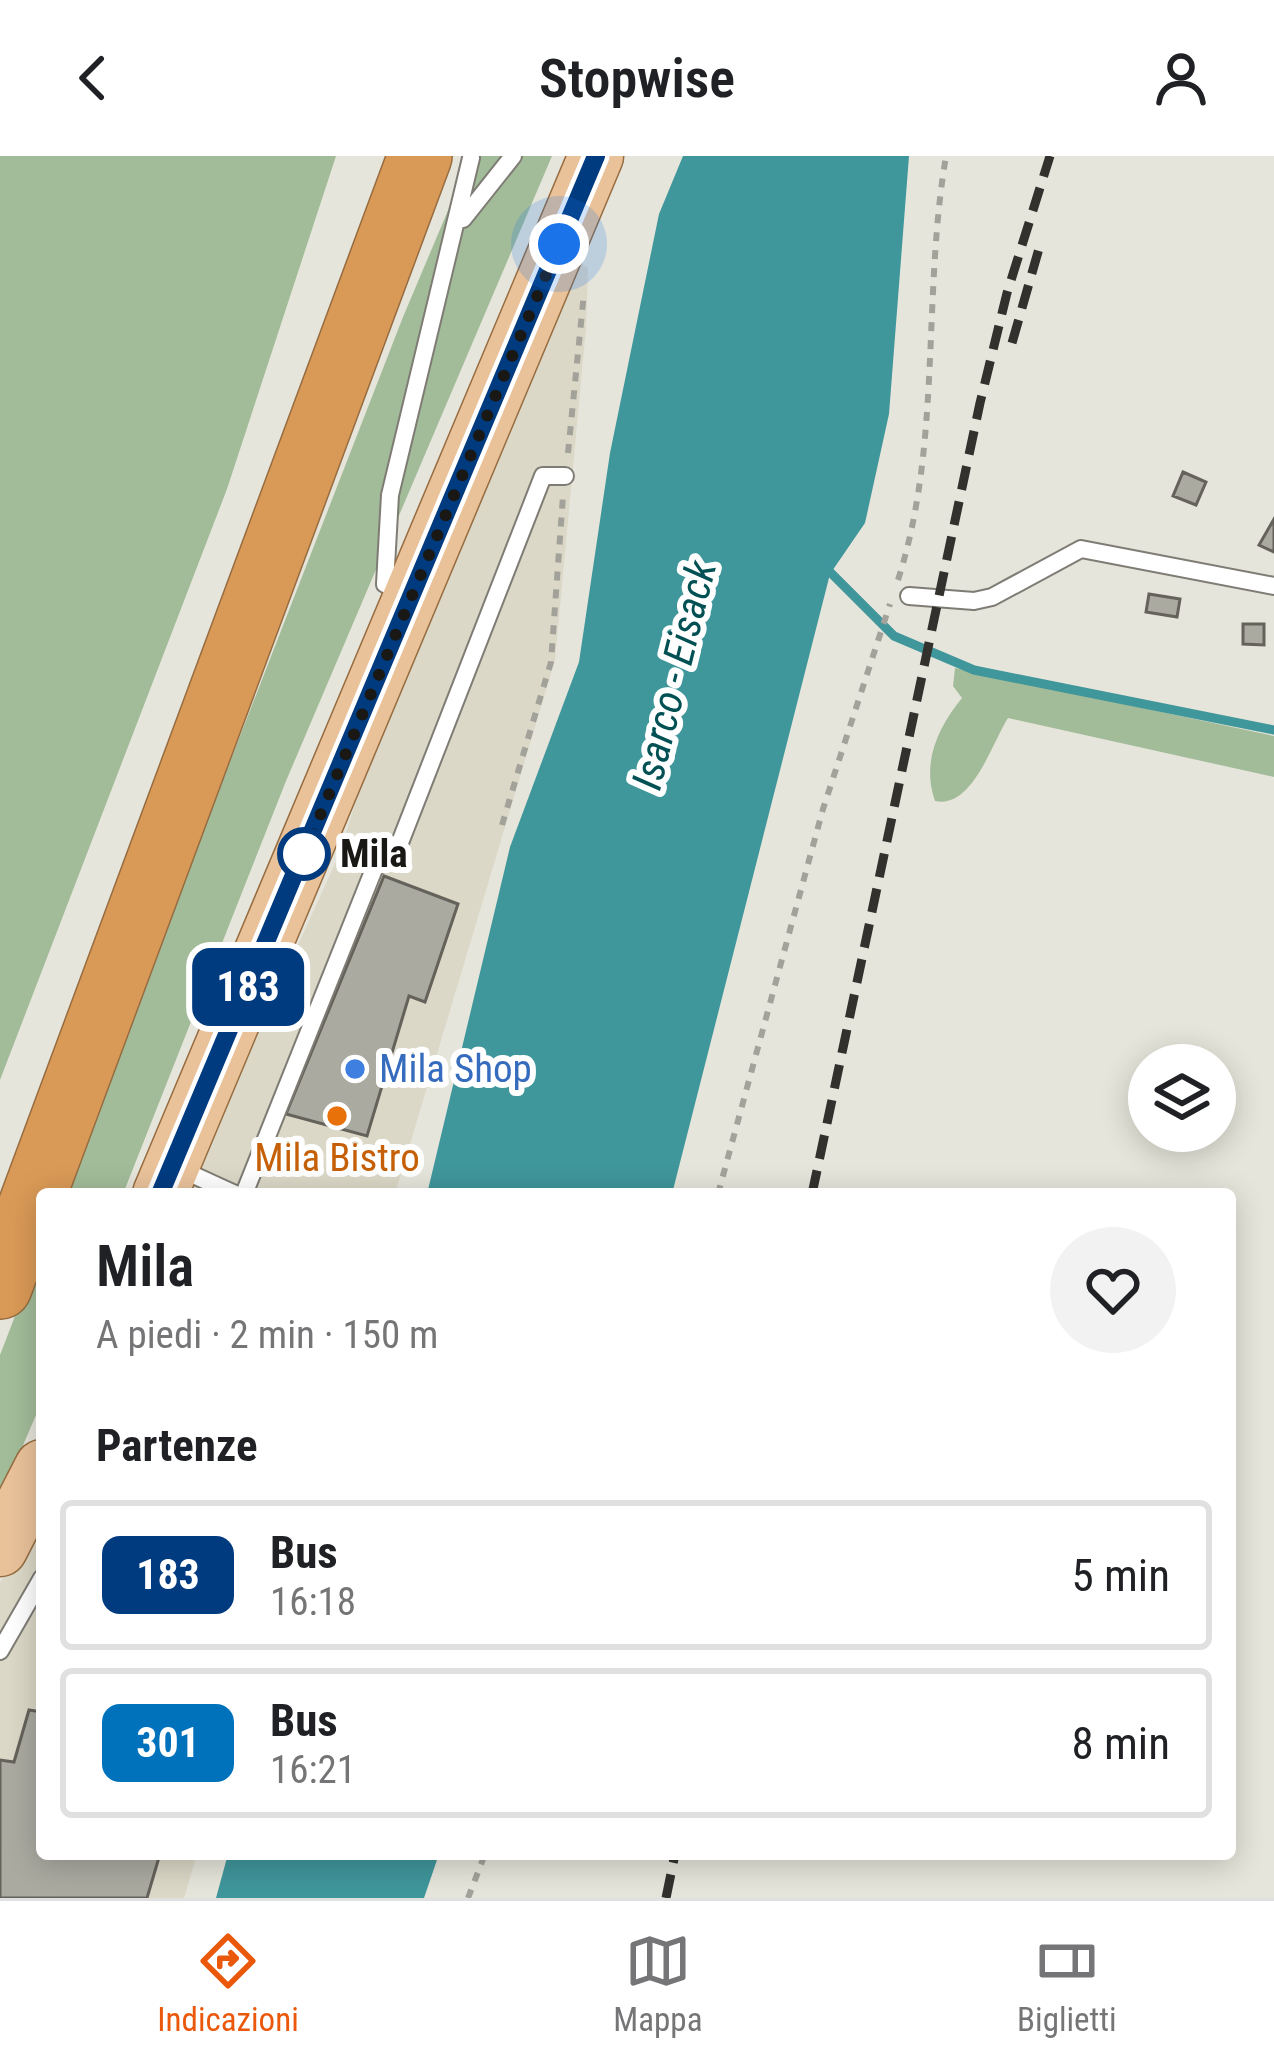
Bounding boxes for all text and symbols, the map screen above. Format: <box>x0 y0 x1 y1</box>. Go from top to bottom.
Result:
icon: back <box>60 45 126 111</box>
icon: person <box>1148 45 1214 111</box>
text: Stopwise <box>539 47 735 110</box>
your location <box>529 214 589 274</box>
water label: Isarco - Eisack <box>622 555 726 794</box>
marker: Mila <box>279 829 329 879</box>
place label: Mila <box>340 831 408 877</box>
line badge: 183 <box>179 948 317 1026</box>
text: 183 <box>216 962 280 1011</box>
map controls <box>1128 1044 1236 1152</box>
button: layers <box>1128 1044 1236 1152</box>
place label: Mila Shop <box>379 1046 532 1092</box>
marker: Mila Shop <box>342 1056 368 1082</box>
marker: Mila Bistro <box>324 1103 350 1129</box>
place label: Mila Bistro <box>254 1135 420 1181</box>
button: heart <box>1050 1227 1176 1353</box>
text: Mila <box>96 1233 194 1300</box>
text: A piedi · 2 min · 150 m <box>96 1312 439 1358</box>
text: Partenze <box>96 1419 258 1472</box>
text: Bus <box>270 1526 338 1579</box>
text: 5 min <box>1071 1549 1170 1602</box>
text: 183 <box>136 1550 200 1599</box>
text: 16:18 <box>270 1579 356 1625</box>
text: Bus <box>270 1694 338 1747</box>
text: 8 min <box>1071 1717 1170 1770</box>
text: 301 <box>136 1718 200 1767</box>
text: 16:21 <box>270 1747 356 1793</box>
tab: Indicazioni <box>157 1928 299 2039</box>
tab: Mappa <box>613 1928 702 2039</box>
tab: Biglietti <box>1017 1928 1117 2039</box>

